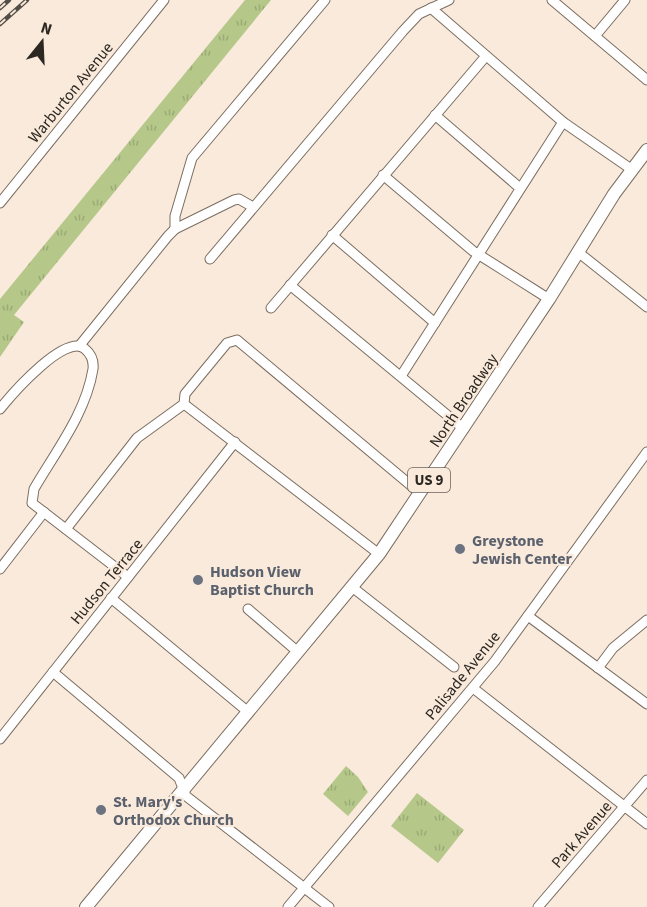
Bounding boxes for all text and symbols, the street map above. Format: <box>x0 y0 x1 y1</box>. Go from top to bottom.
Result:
north arrow <box>12 12 72 72</box>
text: N <box>38 17 55 41</box>
street label: Warburton Avenue <box>23 37 118 148</box>
street label: North Broadway <box>424 349 504 452</box>
road number: US 9 <box>408 468 450 492</box>
place label: Greystone Jewish Center <box>472 530 572 570</box>
street label: Hudson Terrace <box>65 534 148 629</box>
marker: Greystone Jewish Center <box>453 542 467 556</box>
place label: Hudson View Baptist Church <box>210 561 314 601</box>
marker: Hudson View Baptist Church <box>191 573 205 587</box>
street label: Palisade Avenue <box>420 626 506 725</box>
place label: St. Mary's Orthodox Church <box>113 791 234 831</box>
street label: Park Avenue <box>546 796 617 873</box>
marker: St. Mary's Orthodox Church <box>94 803 108 817</box>

